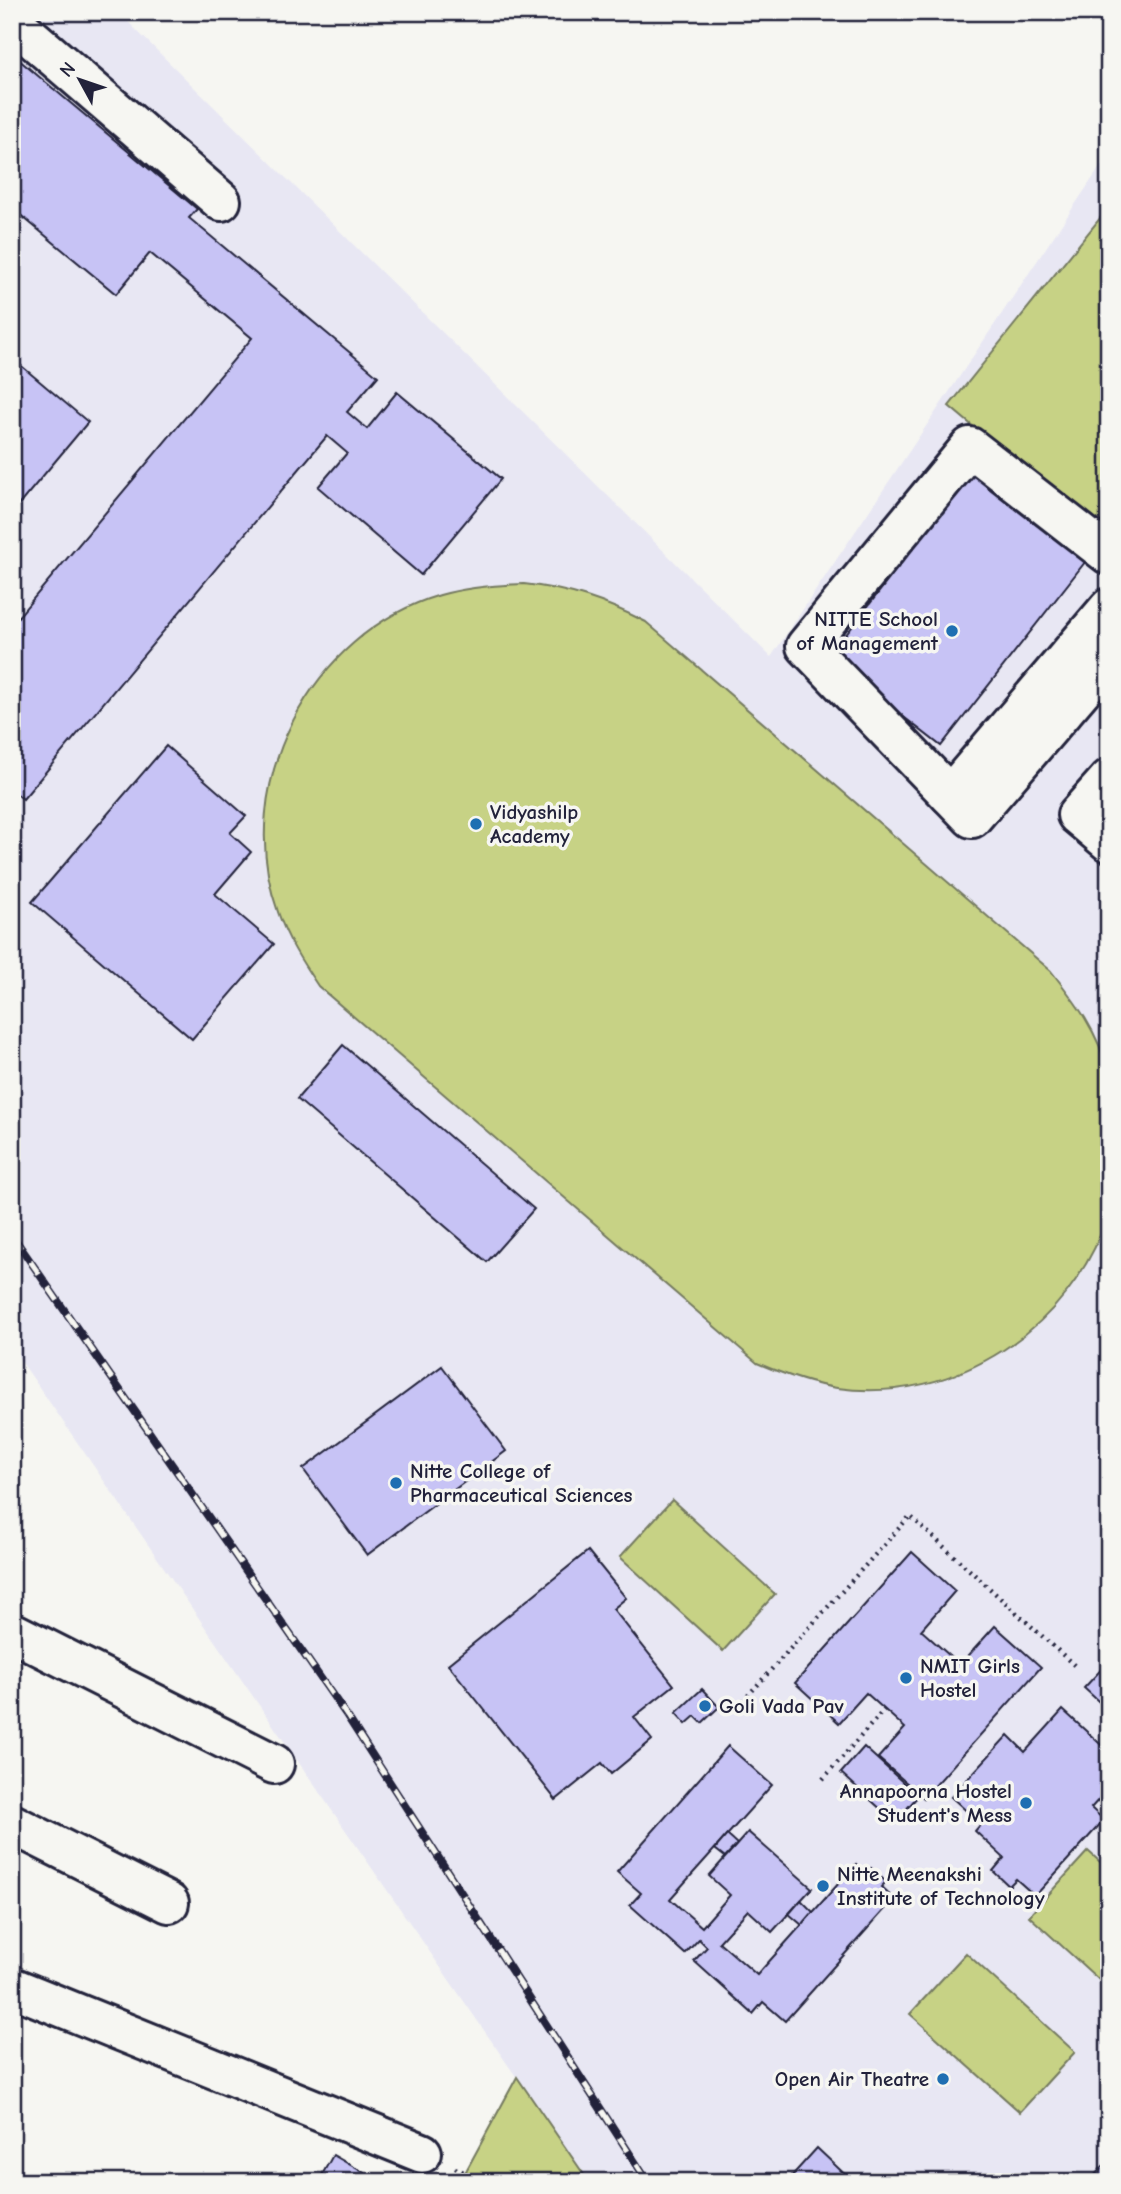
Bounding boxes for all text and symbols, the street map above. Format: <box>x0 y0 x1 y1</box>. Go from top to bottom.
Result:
north arrow <box>46 46 116 116</box>
text: N <box>55 58 80 82</box>
place label: NITTE School of Management <box>796 607 939 655</box>
marker: NITTE School of Management <box>944 623 960 639</box>
place label: Vidyashilp Academy <box>490 800 578 848</box>
marker: Vidyashilp Academy <box>468 816 484 832</box>
place label: Nitte College of Pharmaceutical Sciences <box>410 1459 633 1507</box>
marker: Nitte College of Pharmaceutical Sciences <box>388 1475 404 1491</box>
place label: NMIT Girls Hostel <box>920 1654 1020 1702</box>
marker: NMIT Girls Hostel <box>898 1670 914 1686</box>
place label: Goli Vada Pav <box>719 1694 844 1718</box>
marker: Goli Vada Pav <box>697 1698 713 1714</box>
place label: Annapoorna Hostel Student's Mess <box>840 1779 1012 1827</box>
marker: Annapoorna Hostel Student's Mess <box>1018 1795 1034 1811</box>
place label: Nitte Meenakshi Institute of Technology <box>837 1862 1045 1910</box>
marker: Nitte Meenakshi Institute of Technology <box>815 1878 831 1894</box>
place label: Open Air Theatre <box>775 2067 929 2091</box>
marker: Open Air Theatre <box>935 2071 951 2087</box>

